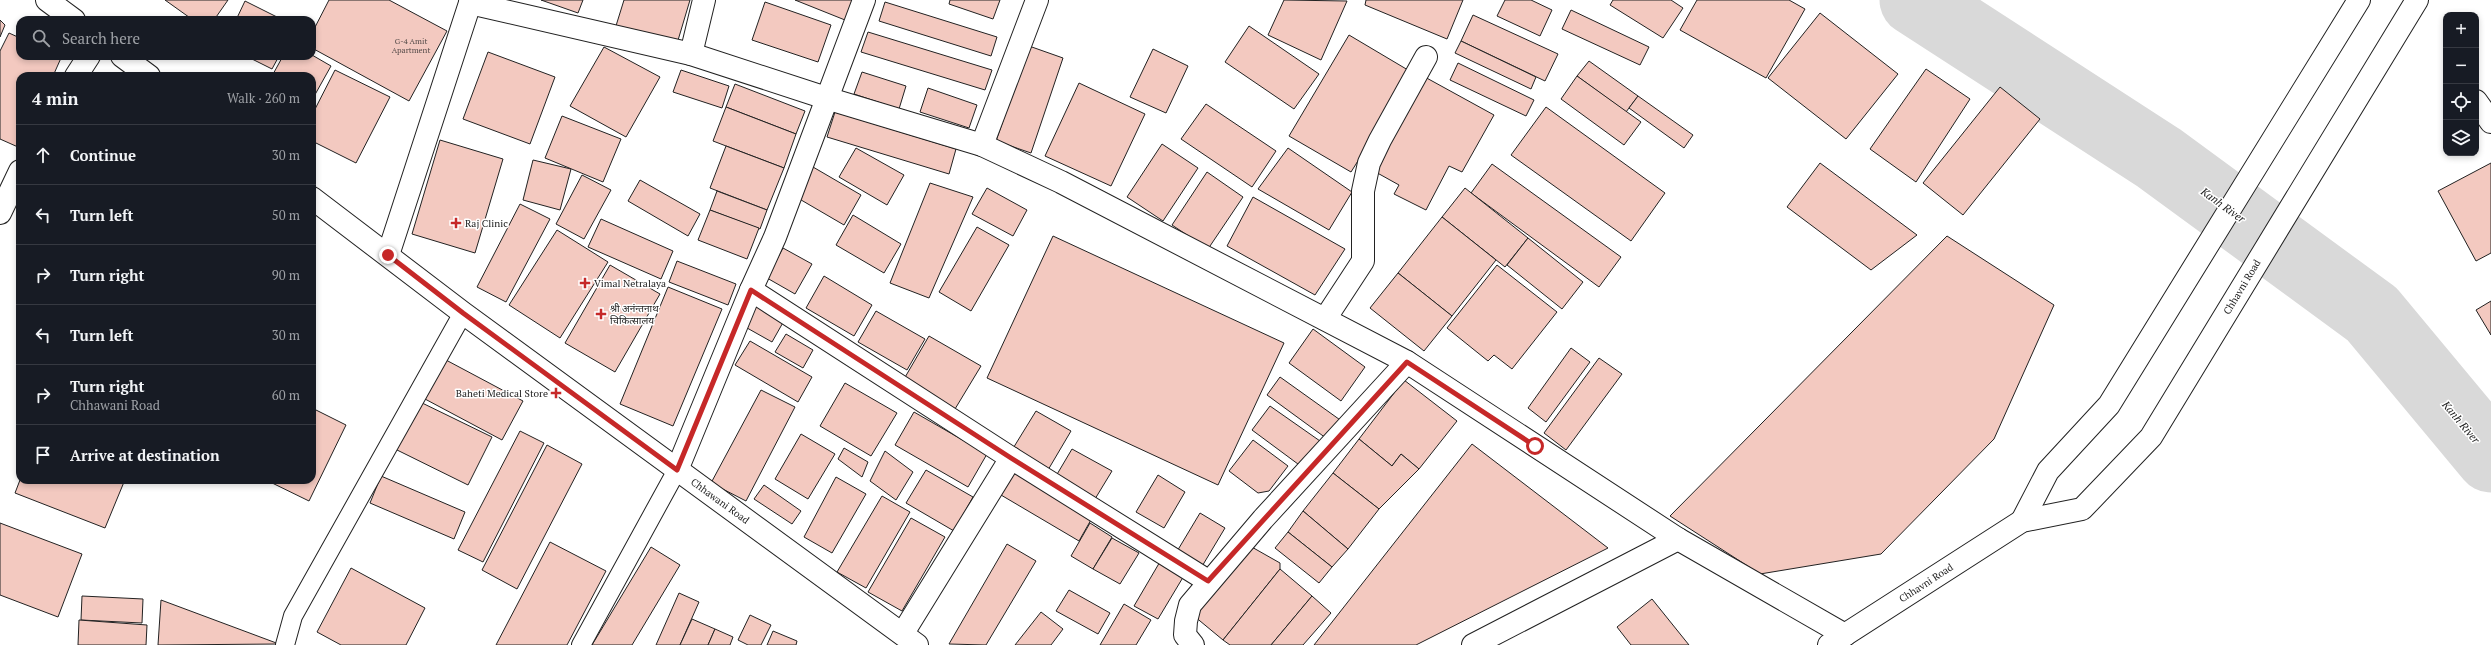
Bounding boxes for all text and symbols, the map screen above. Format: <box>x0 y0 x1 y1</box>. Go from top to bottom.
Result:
map controls <box>2443 12 2479 156</box>
button: + <box>2443 12 2479 48</box>
search box <box>16 16 316 60</box>
icon: search <box>30 27 52 49</box>
text: Search here <box>62 28 140 48</box>
house number: G-4 Amit Apartment <box>392 36 430 55</box>
button: − <box>2443 48 2479 84</box>
button: locate <box>2443 84 2479 120</box>
text: 4 min <box>32 87 79 110</box>
text: Walk · 260 m <box>227 89 300 107</box>
button: layers <box>2443 120 2479 156</box>
icon: ahead <box>32 144 54 166</box>
text: Continue <box>70 145 136 165</box>
text: 30 m <box>272 146 300 164</box>
water label: Kanh River <box>2197 184 2248 226</box>
icon: left <box>32 204 54 226</box>
text: Turn left <box>70 205 134 225</box>
text: 50 m <box>272 206 300 224</box>
marker: Raj Clinic <box>450 217 462 229</box>
place label: Raj Clinic <box>465 217 508 230</box>
route end <box>379 246 397 264</box>
street label: Chhavni Road <box>2220 257 2264 317</box>
icon: right <box>32 264 54 286</box>
text: Turn right <box>70 265 145 285</box>
text: 90 m <box>272 266 300 284</box>
marker: Vimal Netralaya <box>579 277 591 289</box>
place label: Vimal Netralaya <box>594 277 666 290</box>
place label: श्री अनंन्तनाथ चिकित्सालय <box>610 302 659 327</box>
marker: श्री अनंन्तनाथ चिकित्सालय <box>595 308 607 320</box>
icon: left <box>32 324 54 346</box>
text: Turn left <box>70 325 134 345</box>
text: 30 m <box>272 326 300 344</box>
text: Turn right <box>70 376 145 396</box>
icon: right <box>32 384 54 406</box>
text: 60 m <box>272 386 300 404</box>
place label: Baheti Medical Store <box>456 387 548 400</box>
marker: Baheti Medical Store <box>551 388 561 398</box>
text: Chhawani Road <box>70 396 160 414</box>
water label: Kanh River <box>2438 397 2483 447</box>
route start <box>1526 437 1544 455</box>
icon: arrive <box>32 444 54 466</box>
text: Arrive at destination <box>70 445 220 465</box>
street label: Chhawani Road <box>688 475 752 527</box>
street label: Chhavni Road <box>1896 560 1956 605</box>

